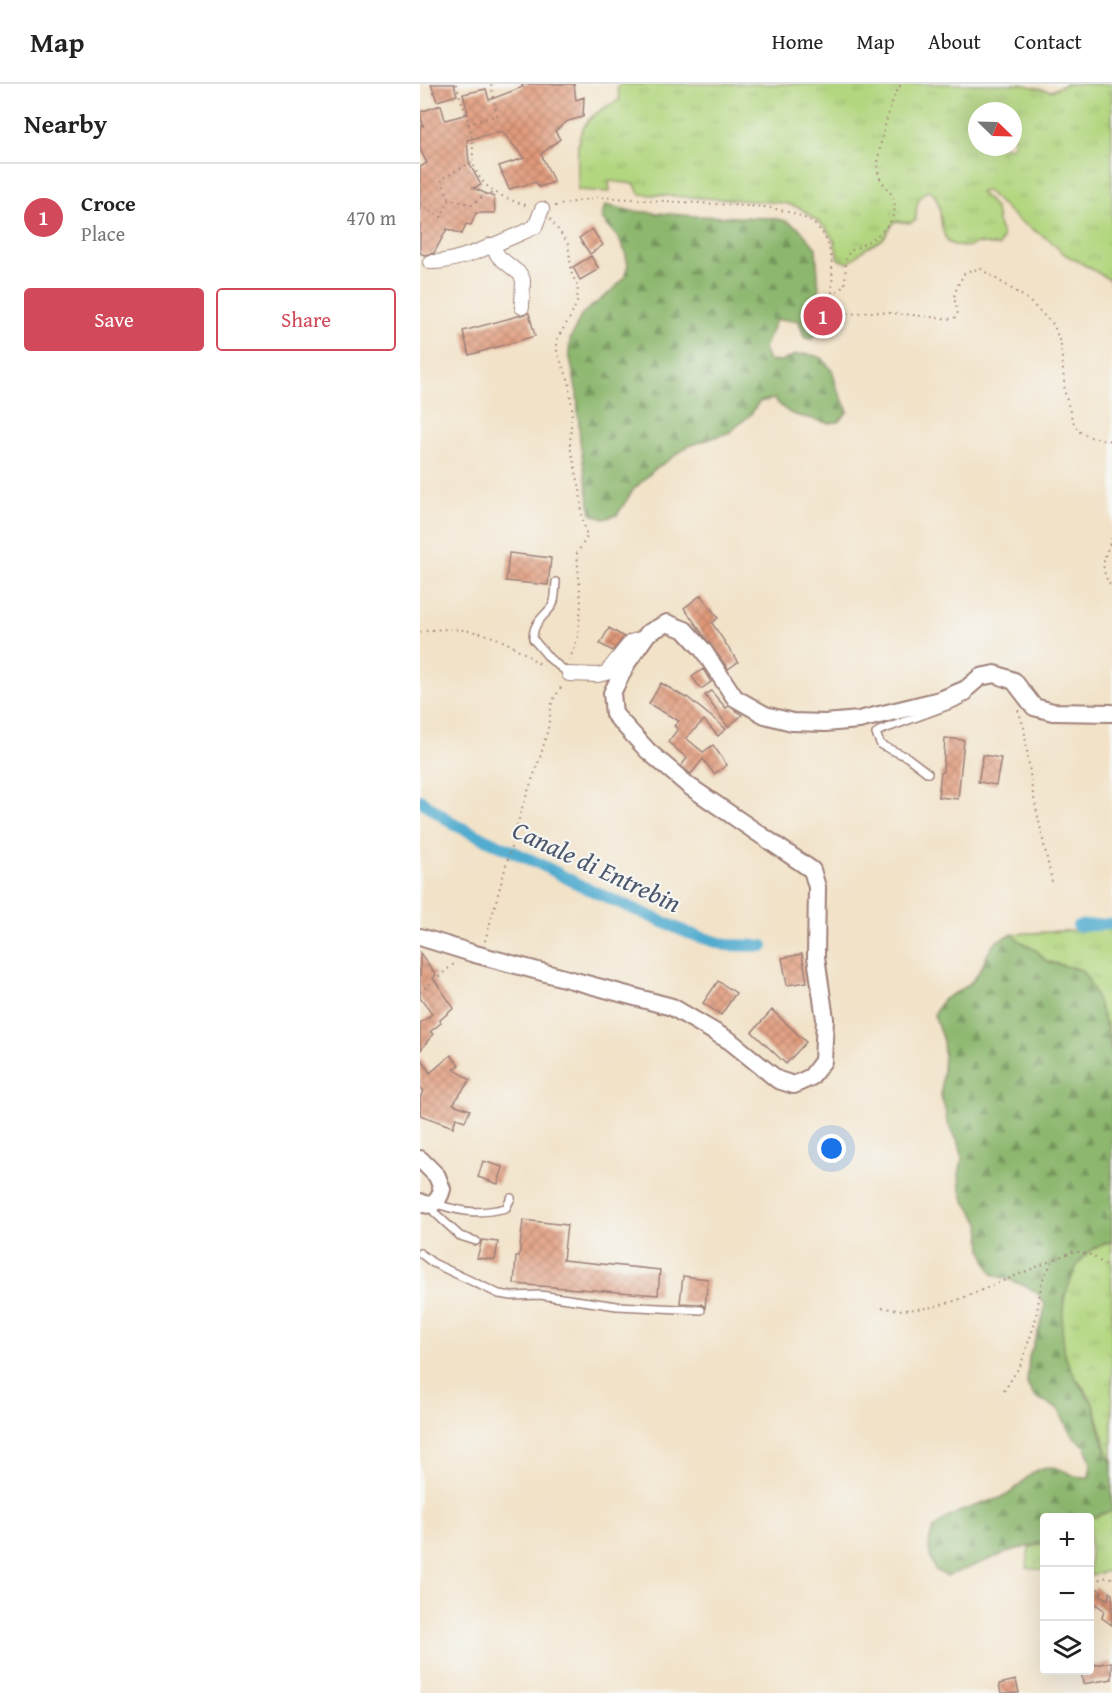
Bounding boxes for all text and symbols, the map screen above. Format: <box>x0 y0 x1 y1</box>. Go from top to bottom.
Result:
text: Map <box>30 21 84 62</box>
text: Home <box>772 26 823 57</box>
text: Map <box>856 26 895 57</box>
text: About <box>928 26 981 57</box>
text: Contact <box>1014 26 1082 57</box>
north arrow <box>968 102 1022 156</box>
text: Nearby <box>24 104 107 143</box>
text: Croce <box>81 187 136 219</box>
text: 1 <box>38 203 49 232</box>
text: 470 m <box>346 203 396 232</box>
text: Place <box>81 219 125 248</box>
button: Save <box>24 288 204 351</box>
button: Share <box>216 288 396 351</box>
pin: 1 <box>804 294 842 338</box>
water label: Canale di Entrebin <box>506 810 688 922</box>
your location <box>817 1134 846 1163</box>
map controls <box>1040 1513 1094 1675</box>
button: + <box>1040 1513 1094 1567</box>
button: − <box>1040 1567 1094 1621</box>
button: layers <box>1040 1621 1094 1675</box>

